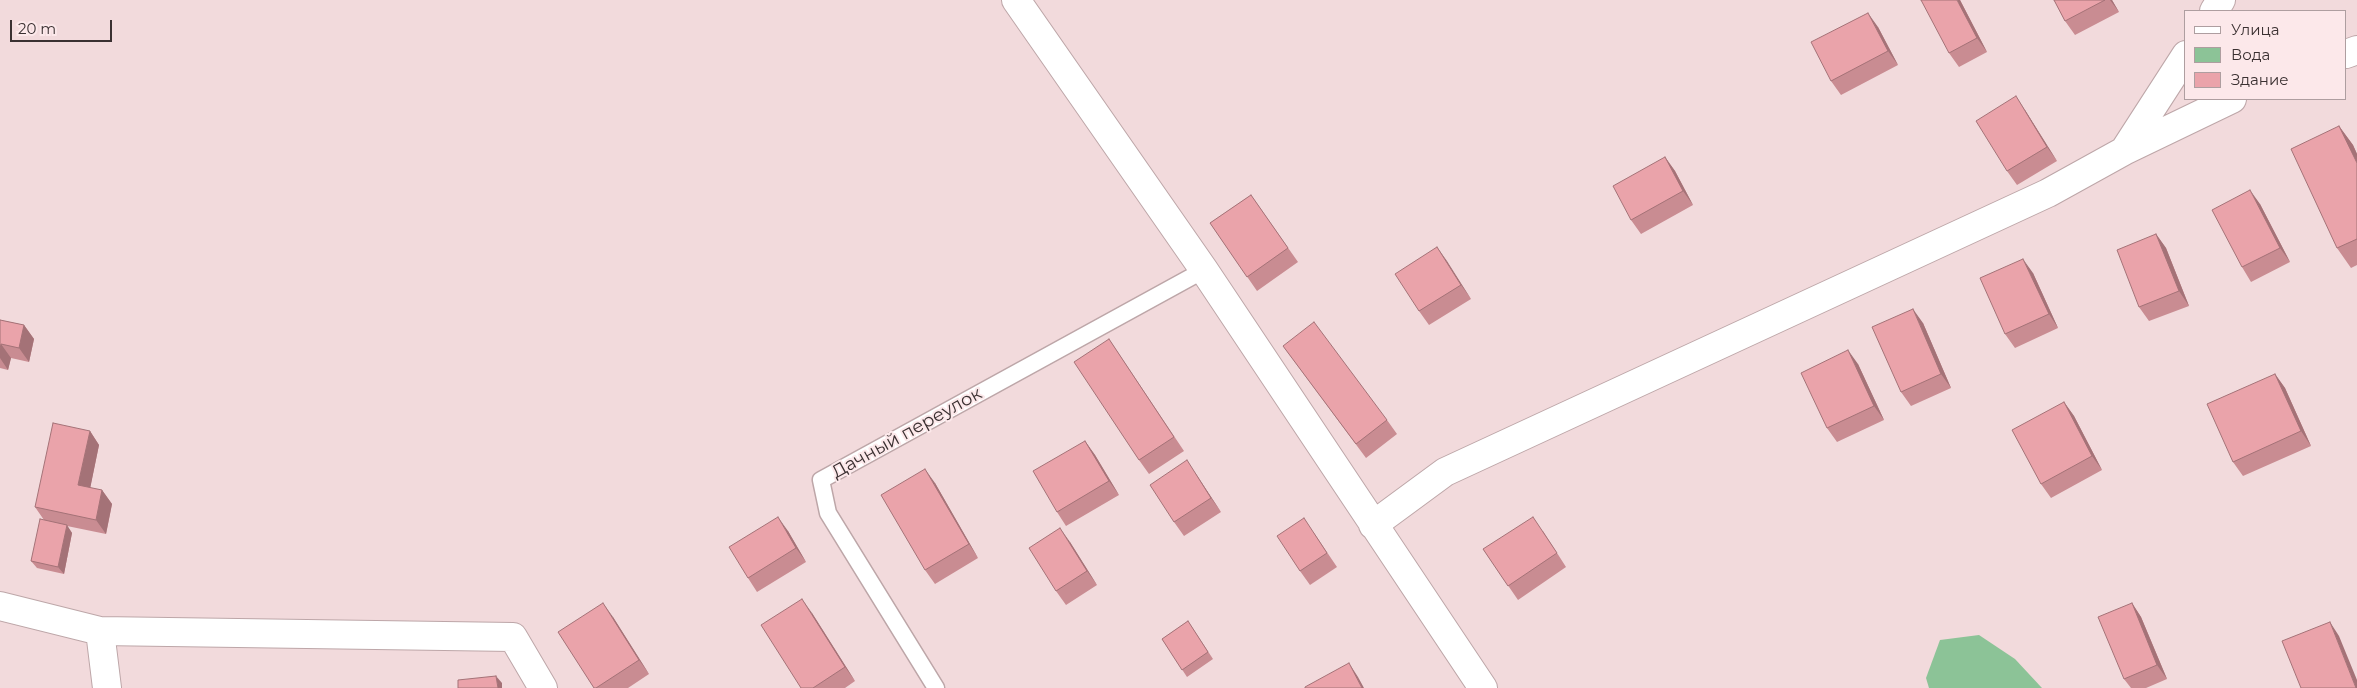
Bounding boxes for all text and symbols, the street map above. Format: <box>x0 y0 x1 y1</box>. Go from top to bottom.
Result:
scale bar <box>12 10 115 42</box>
legend <box>2184 10 2347 100</box>
text: 20 m <box>18 19 56 38</box>
text: Улица <box>2231 20 2279 39</box>
text: Вода <box>2231 45 2270 64</box>
text: Здание <box>2231 70 2289 89</box>
street label: Дачный переулок <box>828 383 986 483</box>

